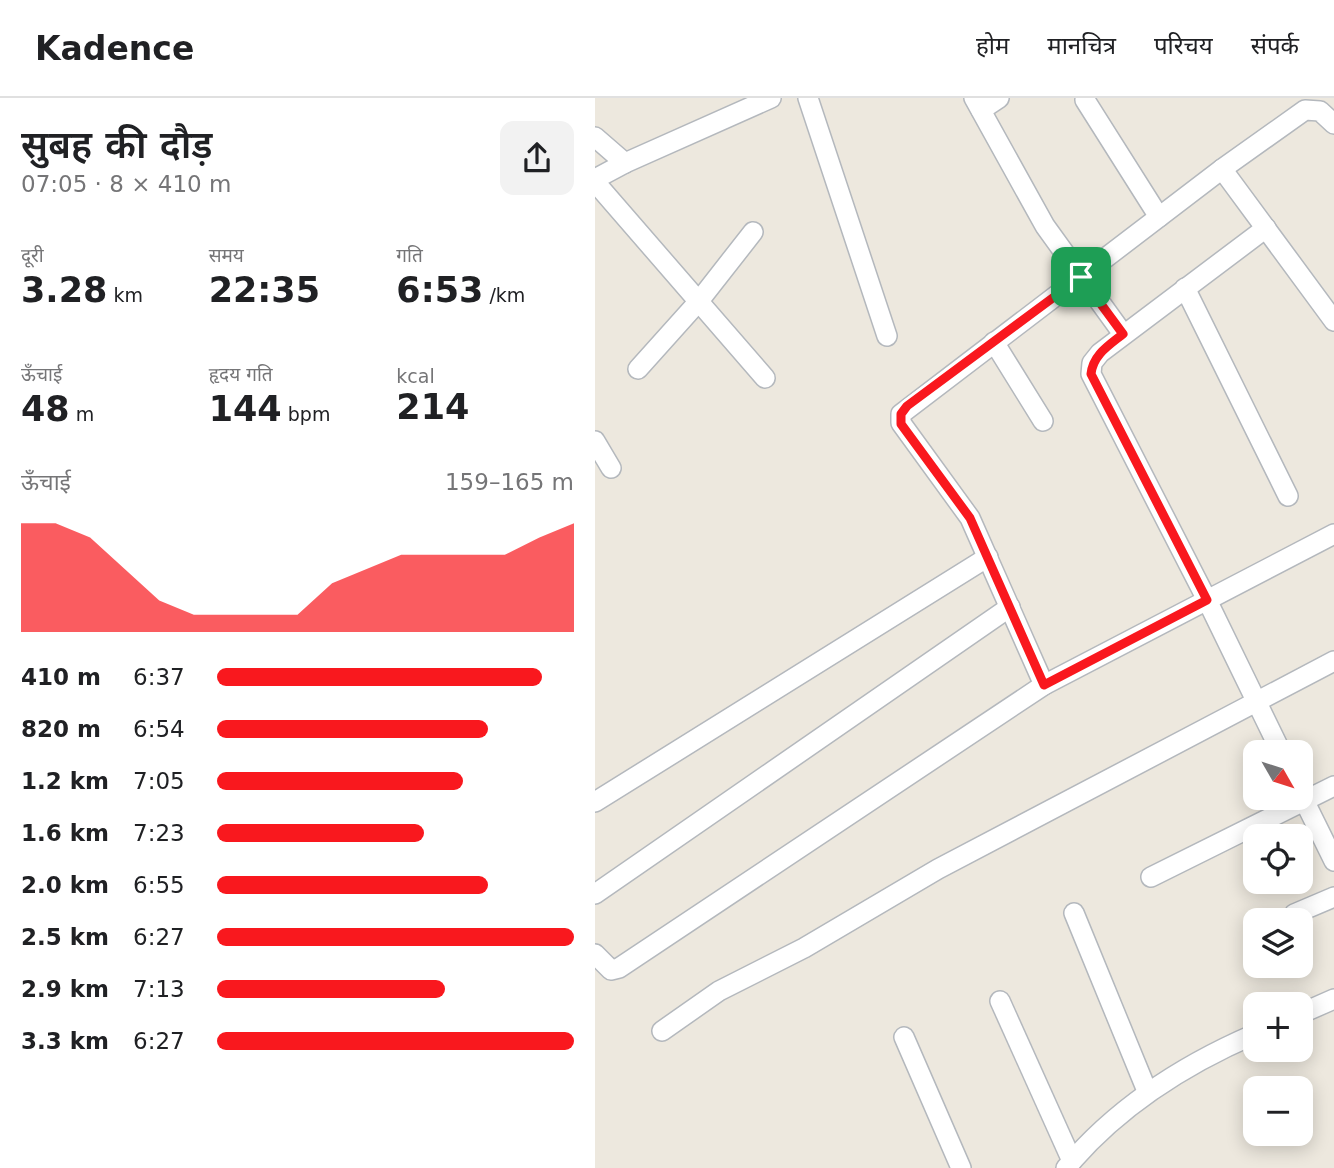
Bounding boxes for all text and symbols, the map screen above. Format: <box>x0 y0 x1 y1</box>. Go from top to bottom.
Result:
text: Kadence <box>35 29 194 68</box>
text: होम <box>976 32 1009 60</box>
text: मानचित्र <box>1047 32 1116 60</box>
text: परिचय <box>1154 32 1213 60</box>
text: संपर्क <box>1251 32 1299 60</box>
button: share <box>500 121 574 195</box>
text: सुबह की दौड़ <box>21 123 213 167</box>
text: 07:05 · 8 × 410 m <box>21 171 231 197</box>
text: दूरी <box>21 244 44 266</box>
text: समय <box>209 244 244 266</box>
text: गति <box>396 244 423 266</box>
pin <box>1051 247 1111 307</box>
icon: arrive <box>1062 258 1100 296</box>
text: 3.28 <box>21 270 107 310</box>
text: 22:35 <box>209 270 320 310</box>
text: 6:53 <box>396 270 483 310</box>
text: km <box>107 284 143 306</box>
text: /km <box>483 284 525 306</box>
text: ऊँचाई <box>21 363 62 385</box>
text: हृदय गति <box>209 363 273 385</box>
text: kcal <box>396 365 435 387</box>
text: 214 <box>396 387 469 427</box>
text: 48 <box>21 389 70 429</box>
text: 144 <box>209 389 282 429</box>
text: m <box>70 403 94 425</box>
text: bpm <box>282 403 330 425</box>
text: ऊँचाई <box>21 469 71 495</box>
text: 159–165 m <box>445 469 574 495</box>
text: 410 m <box>21 664 101 690</box>
text: 6:37 <box>133 664 185 690</box>
text: 820 m <box>21 716 101 742</box>
text: 6:54 <box>133 716 185 742</box>
north arrow <box>1243 740 1313 810</box>
map controls <box>1243 740 1313 1146</box>
text: 1.2 km <box>21 768 109 794</box>
text: 7:05 <box>133 768 185 794</box>
text: 1.6 km <box>21 820 109 846</box>
text: 7:23 <box>133 820 185 846</box>
button: locate <box>1243 824 1313 894</box>
text: 2.0 km <box>21 872 109 898</box>
text: 6:55 <box>133 872 185 898</box>
button: layers <box>1243 908 1313 978</box>
text: 2.5 km <box>21 924 109 950</box>
text: 6:27 <box>133 924 185 950</box>
text: 2.9 km <box>21 976 109 1002</box>
text: 7:13 <box>133 976 185 1002</box>
button: + <box>1243 992 1313 1062</box>
text: 3.3 km <box>21 1028 109 1054</box>
text: 6:27 <box>133 1028 185 1054</box>
button: − <box>1243 1076 1313 1146</box>

